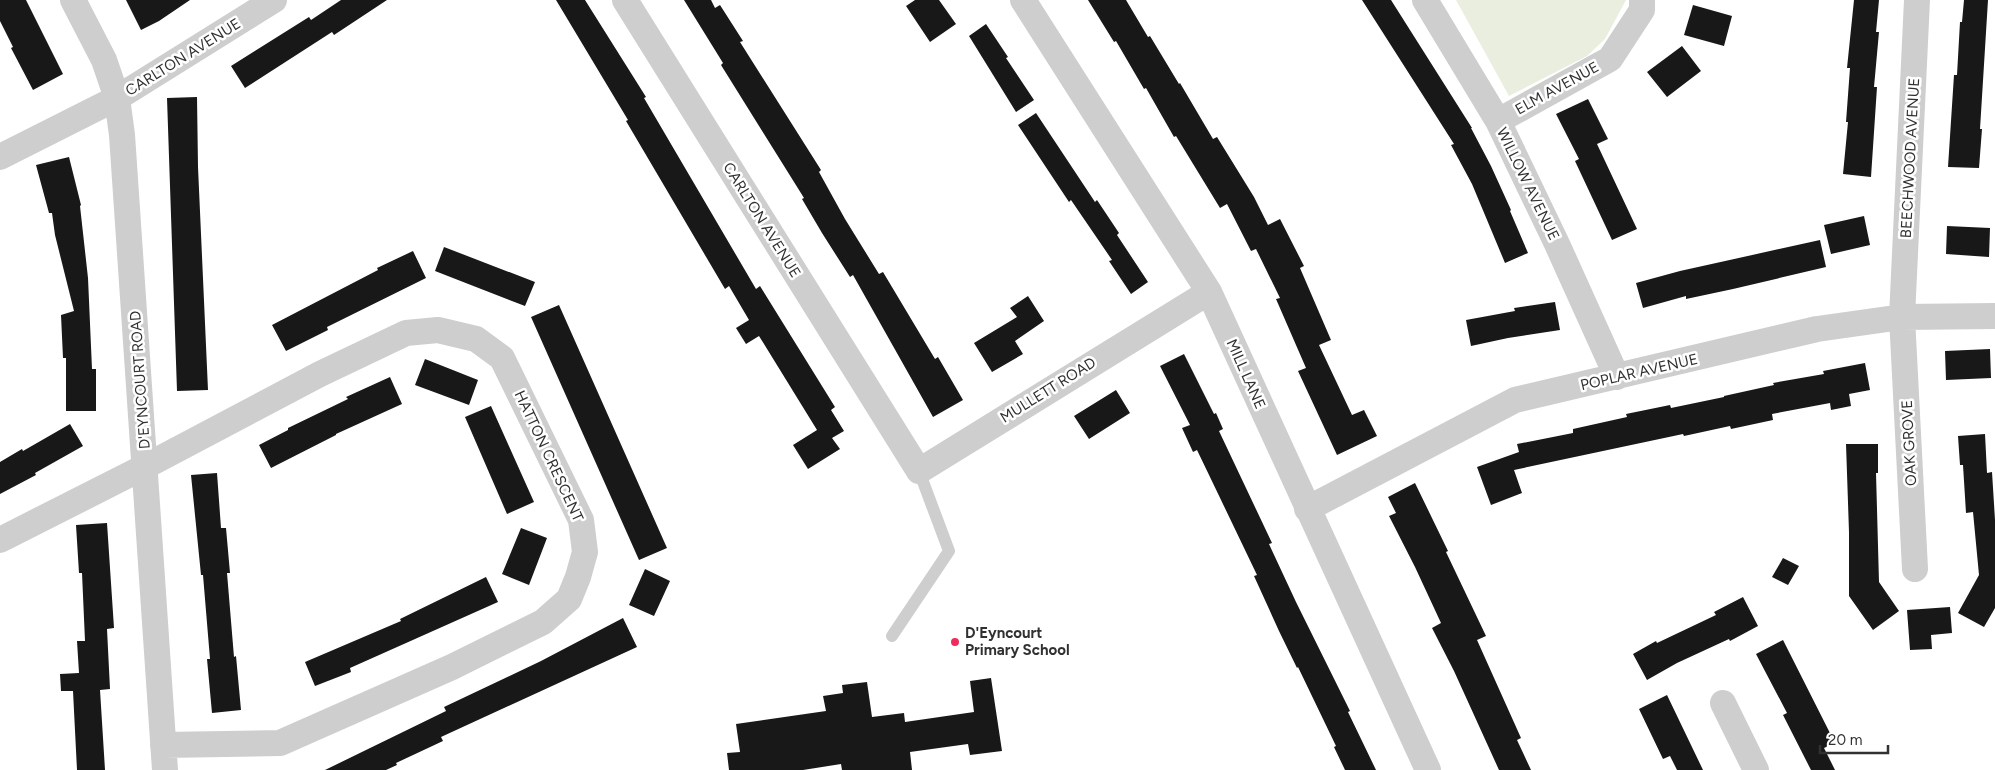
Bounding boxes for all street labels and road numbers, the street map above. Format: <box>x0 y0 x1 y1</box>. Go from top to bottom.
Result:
street label: CARLTON AVENUE <box>122 14 244 100</box>
street label: ELM AVENUE <box>1512 58 1602 118</box>
street label: BEECHWOOD AVENUE <box>1897 77 1923 239</box>
street label: WILLOW AVENUE <box>1493 125 1563 243</box>
street label: CARLTON AVENUE <box>719 159 805 281</box>
street label: D'EYNCOURT ROAD <box>126 310 154 450</box>
street label: MILL LANE <box>1223 336 1269 412</box>
street label: POPLAR AVENUE <box>1579 350 1699 394</box>
street label: MULLETT ROAD <box>997 353 1099 427</box>
street label: HATTON CRESCENT <box>511 388 588 525</box>
street label: OAK GROVE <box>1898 399 1920 487</box>

